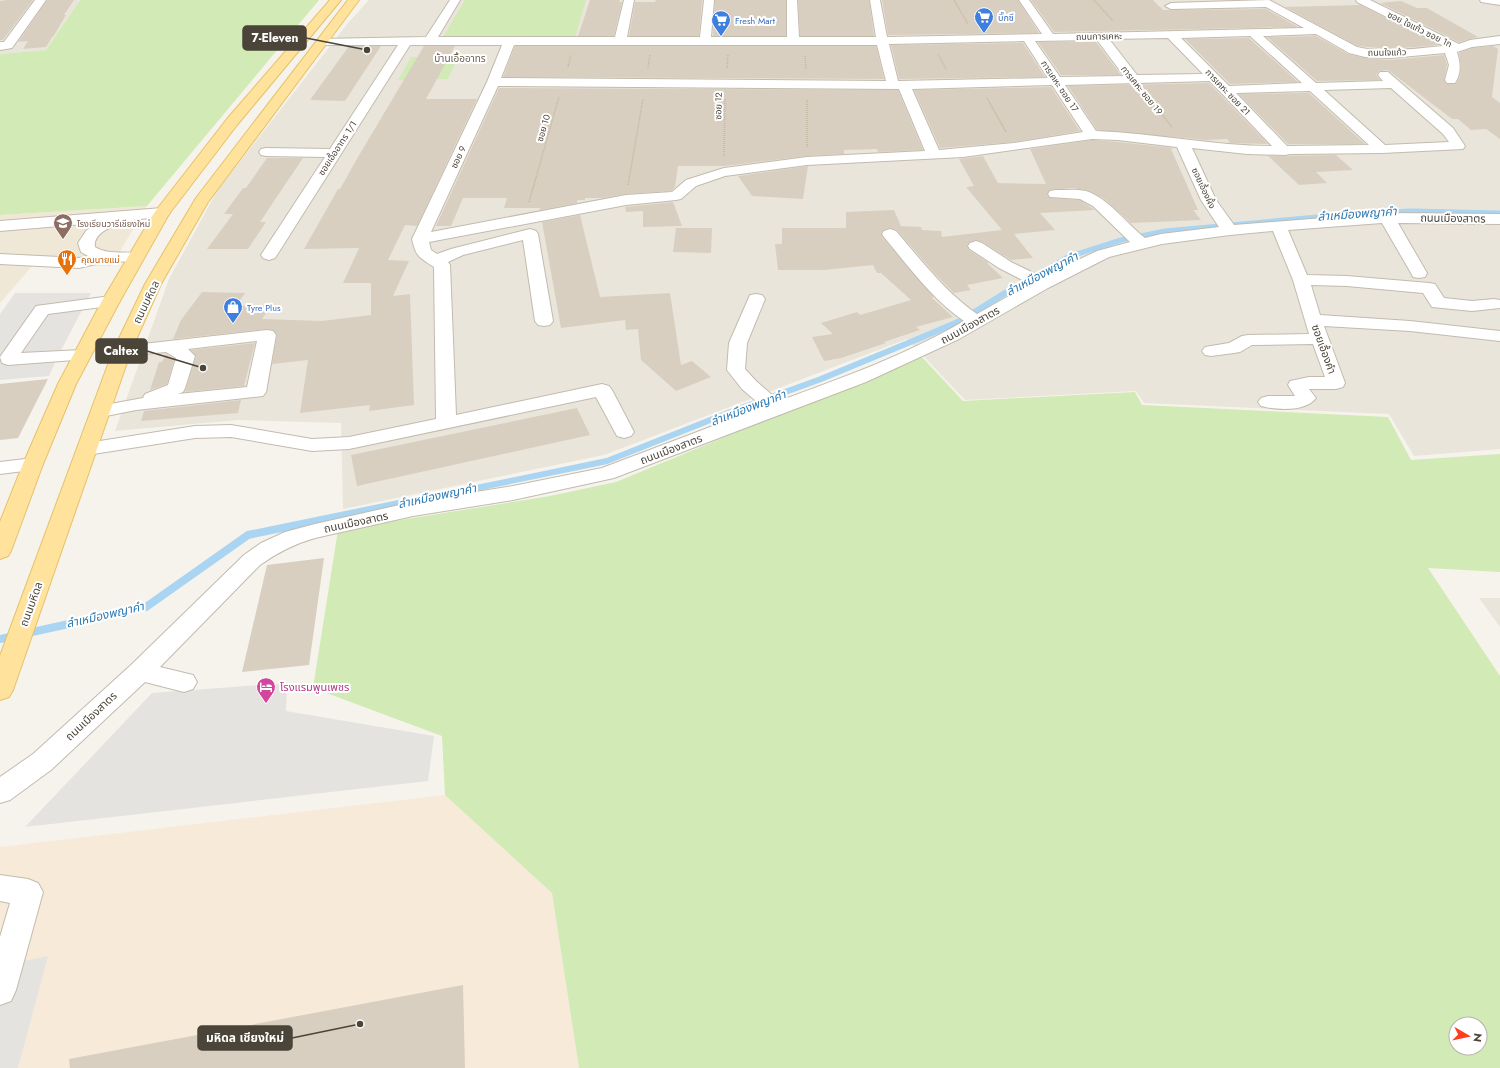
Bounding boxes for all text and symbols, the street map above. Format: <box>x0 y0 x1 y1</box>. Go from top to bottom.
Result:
supermarket icon: บิ๊กซี <box>973 6 995 34</box>
street label: ซอย ใจแก้ว ซอย 1ก <box>1385 8 1455 50</box>
supermarket icon: Fresh Mart <box>710 9 732 37</box>
place label: บิ๊กซี <box>998 11 1014 24</box>
place label: Fresh Mart <box>735 14 776 27</box>
callout: 7-Eleven <box>243 26 306 50</box>
text: 7-Eleven <box>252 29 299 47</box>
street label: ถนนการเคหะ <box>1076 29 1122 43</box>
street label: ถนนใจแก้ว <box>1368 45 1406 59</box>
district label: บ้านเอื้ออาทร <box>434 51 486 66</box>
street label: การเคหะ ซอย 17 <box>1038 58 1082 115</box>
street label: การเคหะ ซอย 19 <box>1118 63 1166 117</box>
street label: การเคหะ ซอย 21 <box>1203 66 1253 118</box>
street label: ซอย 12 <box>711 92 725 120</box>
street label: ซอย 10 <box>533 112 553 143</box>
street label: ซอยเอื้ออาทร 1/1 <box>315 118 359 178</box>
street label: ซอย 9 <box>447 144 469 170</box>
street label: ซอยเอื้องผื้ง <box>1189 165 1219 211</box>
water label: ลำเหมืองพญาคำ <box>1317 202 1398 226</box>
street label: ถนนเมืองสาตร <box>1420 209 1486 227</box>
school or university icon: โรงเรียนวารีเชียงใหม่ <box>52 212 74 240</box>
place label: โรงเรียนวารีเชียงใหม่ <box>77 217 150 230</box>
water label: ลำเหมืองพญาคำ <box>1003 247 1082 301</box>
restaurant icon: คุณนายแม่ <box>56 248 78 276</box>
place label: คุณนายแม่ <box>81 253 120 266</box>
street label: ถนนมหิดล <box>129 278 163 326</box>
shop icon: Tyre Plus <box>222 296 244 324</box>
place label: Tyre Plus <box>247 301 281 314</box>
street label: ถนนเมืองสาตร <box>937 302 1003 348</box>
street label: ซอยเอื้องคำ <box>1308 322 1340 376</box>
callout: Caltex <box>96 339 147 363</box>
text: Caltex <box>103 342 139 360</box>
water label: ลำเหมืองพญาคำ <box>708 385 789 431</box>
street label: ถนนเมืองสาตร <box>638 430 704 468</box>
water label: ลำเหมืองพญาคำ <box>396 479 479 513</box>
street label: ถนนเมืองสาตร <box>322 507 390 537</box>
street label: ถนนมหิดล <box>16 579 46 629</box>
water label: ลำเหมืองพญาคำ <box>64 597 147 633</box>
hotel icon: โรงแรมพูนเพชร <box>255 676 277 704</box>
place label: โรงแรมพูนเพชร <box>280 679 349 695</box>
street label: ถนนเมืองสาตร <box>62 688 120 744</box>
north arrow <box>1448 1016 1488 1056</box>
callout: มหิดล เชียงใหม่ <box>198 1026 292 1050</box>
text: มหิดล เชียงใหม่ <box>206 1029 284 1047</box>
text: N <box>1469 1032 1486 1043</box>

